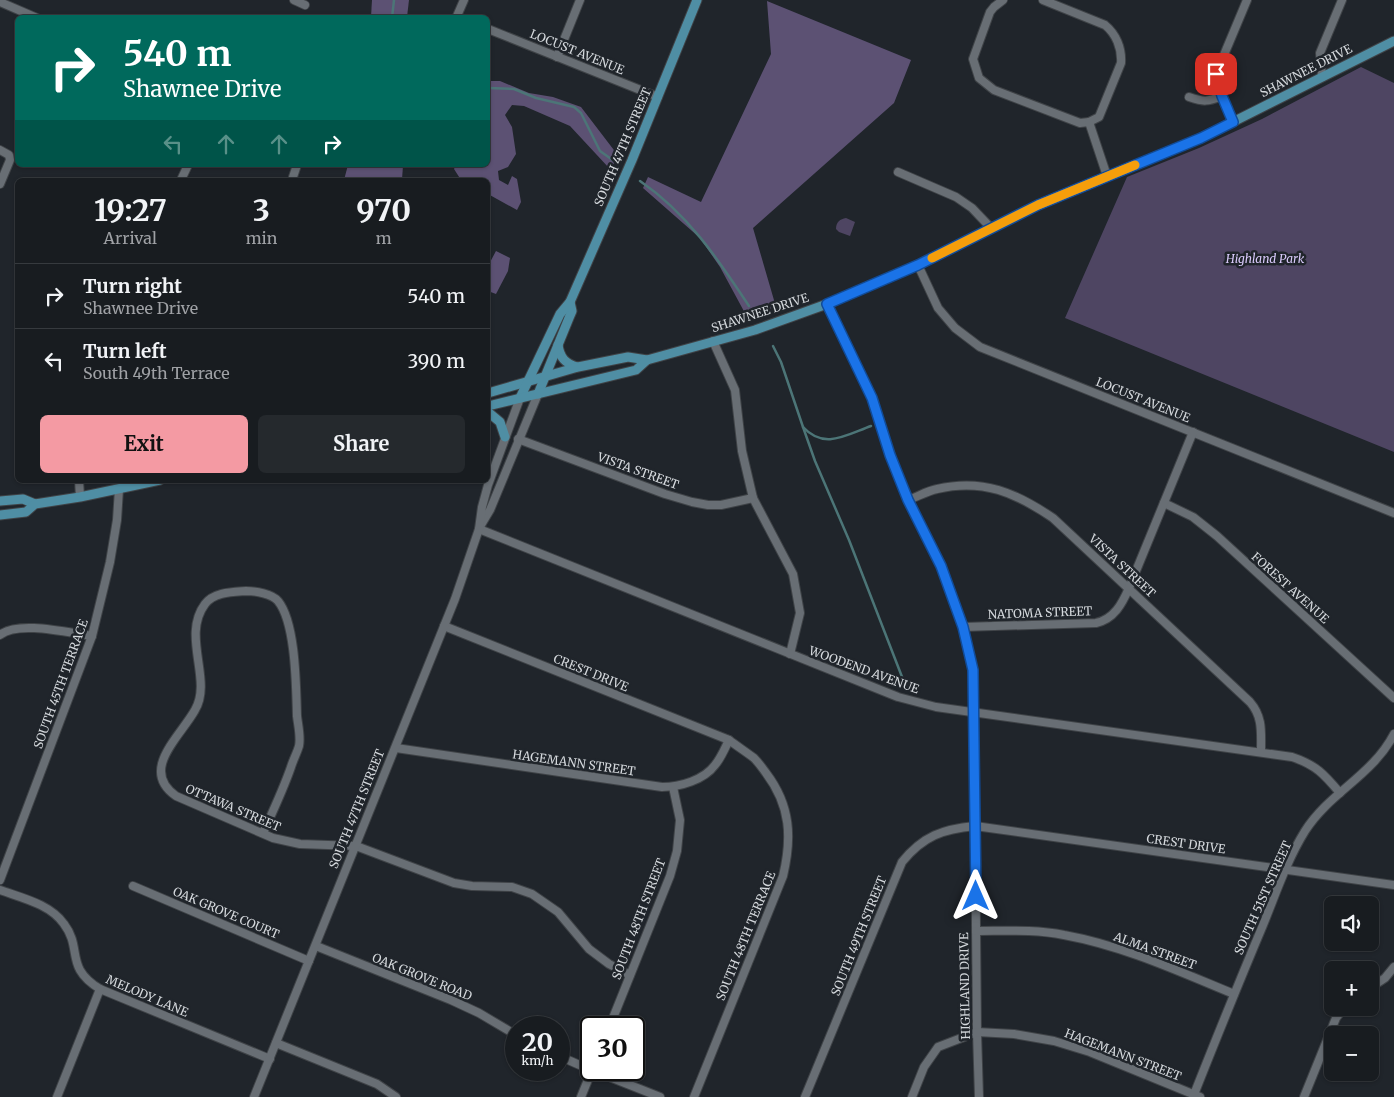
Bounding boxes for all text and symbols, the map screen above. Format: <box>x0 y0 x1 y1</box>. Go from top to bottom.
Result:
street label: LOCUST AVENUE <box>528 26 627 77</box>
text: 540 m <box>123 32 231 76</box>
icon: right <box>40 35 105 100</box>
street label: SHAWNEE DRIVE <box>1257 41 1355 100</box>
pin <box>1195 53 1237 95</box>
icon: arrive <box>1202 60 1230 88</box>
text: Shawnee Drive <box>123 75 281 103</box>
street label: SOUTH 47TH STREET <box>591 85 655 208</box>
icon: left <box>159 130 187 158</box>
icon: ahead <box>212 130 240 158</box>
icon: ahead <box>265 130 293 158</box>
icon: right <box>318 130 346 158</box>
text: 19:27 <box>94 191 167 229</box>
text: 3 <box>253 191 270 229</box>
text: 970 <box>356 191 411 229</box>
text: Arrival <box>104 228 157 248</box>
text: min <box>246 228 277 248</box>
text: m <box>376 228 392 248</box>
park label: Highland Park <box>1225 251 1305 266</box>
text: Turn right <box>83 274 182 298</box>
icon: right <box>40 282 68 310</box>
text: 540 m <box>407 284 465 308</box>
street label: SHAWNEE DRIVE <box>709 290 811 335</box>
text: Shawnee Drive <box>83 298 198 318</box>
text: Turn left <box>83 339 167 363</box>
icon: left <box>40 347 68 375</box>
text: 390 m <box>408 349 465 373</box>
text: South 49th Terrace <box>83 363 230 383</box>
street label: LOCUST AVENUE <box>1094 374 1193 425</box>
button: Exit <box>40 415 248 473</box>
button: Share <box>258 415 465 473</box>
street label: VISTA STREET <box>594 449 682 492</box>
street label: VISTA STREET <box>1085 530 1159 601</box>
street label: FOREST AVENUE <box>1248 549 1332 627</box>
street label: NATOMA STREET <box>988 603 1093 622</box>
street label: SOUTH 45TH TERRACE <box>30 617 91 751</box>
street label: WOODEND AVENUE <box>806 642 922 697</box>
street label: CREST DRIVE <box>551 651 631 695</box>
street label: SOUTH 47TH STREET <box>326 746 388 871</box>
street label: HAGEMANN STREET <box>512 746 637 779</box>
street label: OTTAWA STREET <box>183 781 284 835</box>
street label: CREST DRIVE <box>1146 831 1227 857</box>
street label: SOUTH 51ST STREET <box>1231 838 1295 957</box>
street label: SOUTH 48TH STREET <box>609 856 669 981</box>
street label: SOUTH 48TH TERRACE <box>713 869 778 1003</box>
position arrow <box>949 869 1001 921</box>
street label: SOUTH 49TH STREET <box>828 873 890 998</box>
street label: OAK GROVE COURT <box>171 883 282 942</box>
map controls <box>1324 896 1379 1081</box>
button: sound <box>1324 896 1379 951</box>
street label: ALMA STREET <box>1111 928 1199 973</box>
street label: HIGHLAND DRIVE <box>956 932 973 1040</box>
street label: OAK GROVE ROAD <box>370 950 474 1003</box>
button: + <box>1324 961 1379 1016</box>
street label: MELODY LANE <box>104 971 191 1020</box>
speed limit sign: 30 <box>580 1016 645 1081</box>
street label: HAGEMANN STREET <box>1063 1025 1184 1084</box>
text: 20 <box>522 1026 553 1058</box>
button: − <box>1324 1026 1379 1081</box>
text: km/h <box>522 1053 553 1068</box>

